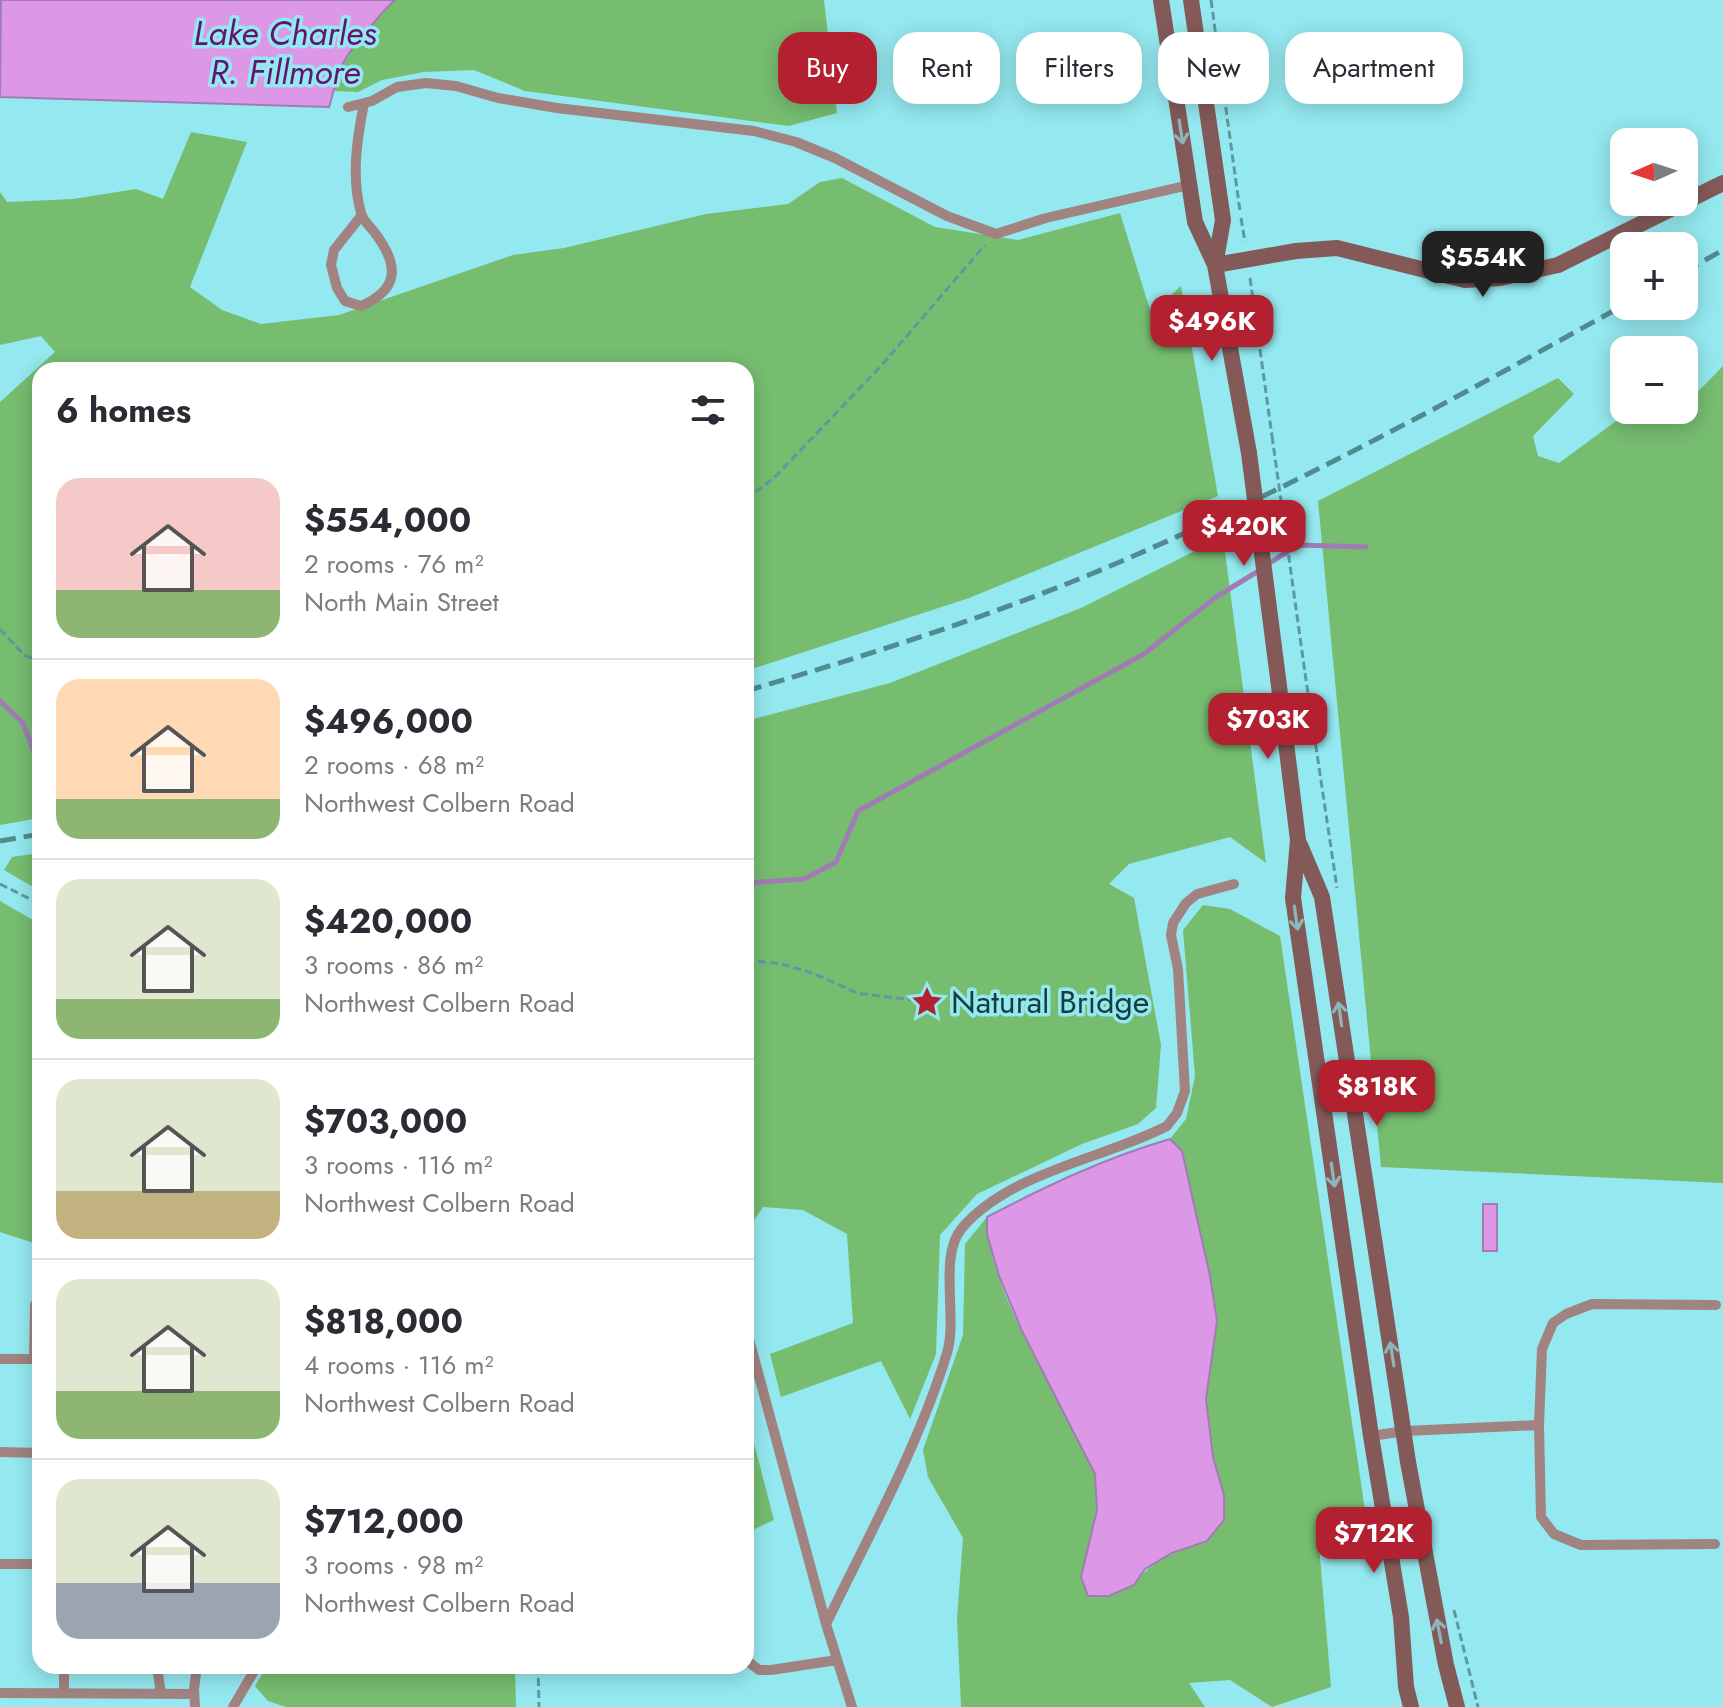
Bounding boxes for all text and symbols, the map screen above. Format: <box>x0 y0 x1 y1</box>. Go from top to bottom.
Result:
water label: Lake Charles R. Fillmore <box>194 9 377 97</box>
chip: Buy <box>778 32 877 104</box>
chip: Rent <box>893 32 1000 104</box>
chip: Filters <box>1016 32 1142 104</box>
chip: New <box>1158 32 1269 104</box>
chip: Apartment <box>1285 32 1463 104</box>
one-way arrow <box>1174 119 1189 145</box>
north arrow <box>1610 128 1698 216</box>
map controls <box>1610 128 1698 424</box>
pin: $554K <box>1427 231 1539 299</box>
button: + <box>1610 232 1698 320</box>
text: $554K <box>1440 238 1526 276</box>
pin: $496K <box>1156 295 1268 363</box>
text: $496K <box>1168 302 1256 340</box>
button: − <box>1610 336 1698 424</box>
text: 6 homes <box>56 386 191 435</box>
icon: filters <box>686 388 730 432</box>
text: $554,000 <box>304 496 471 545</box>
pin: $420K <box>1188 500 1300 568</box>
text: $420K <box>1201 507 1287 545</box>
icon: home <box>120 510 216 606</box>
text: 2 rooms · 76 m² <box>304 545 483 583</box>
text: North Main Street <box>304 583 499 621</box>
pin: $703K <box>1212 693 1324 761</box>
text: $496,000 <box>304 697 473 746</box>
text: $703K <box>1226 700 1310 738</box>
icon: home <box>120 711 216 807</box>
text: 2 rooms · 68 m² <box>304 746 484 784</box>
text: Northwest Colbern Road <box>304 784 575 822</box>
text: $420,000 <box>304 897 472 946</box>
one-way arrow <box>1289 905 1304 930</box>
icon: home <box>120 911 216 1007</box>
text: 3 rooms · 86 m² <box>304 946 483 984</box>
place label: Natural Bridge <box>951 979 1149 1025</box>
text: Northwest Colbern Road <box>304 984 575 1022</box>
place icon: Natural Bridge <box>910 985 944 1019</box>
one-way arrow <box>1332 1002 1347 1027</box>
pin: $818K <box>1321 1060 1433 1128</box>
text: $818K <box>1337 1067 1417 1105</box>
text: $703,000 <box>304 1097 467 1146</box>
icon: home <box>120 1111 216 1207</box>
text: 3 rooms · 116 m² <box>304 1146 493 1184</box>
one-way arrow <box>1326 1162 1341 1187</box>
text: Northwest Colbern Road <box>304 1184 575 1222</box>
text: $818,000 <box>304 1297 463 1346</box>
icon: home <box>120 1311 216 1407</box>
one-way arrow <box>1384 1342 1399 1367</box>
text: 4 rooms · 116 m² <box>304 1346 494 1384</box>
text: Northwest Colbern Road <box>304 1384 575 1422</box>
text: $712,000 <box>304 1497 464 1546</box>
pin: $712K <box>1318 1507 1430 1575</box>
icon: home <box>120 1511 216 1607</box>
text: $712K <box>1334 1514 1414 1552</box>
text: 3 rooms · 98 m² <box>304 1546 483 1584</box>
text: Northwest Colbern Road <box>304 1584 575 1622</box>
one-way arrow <box>1431 1619 1446 1644</box>

